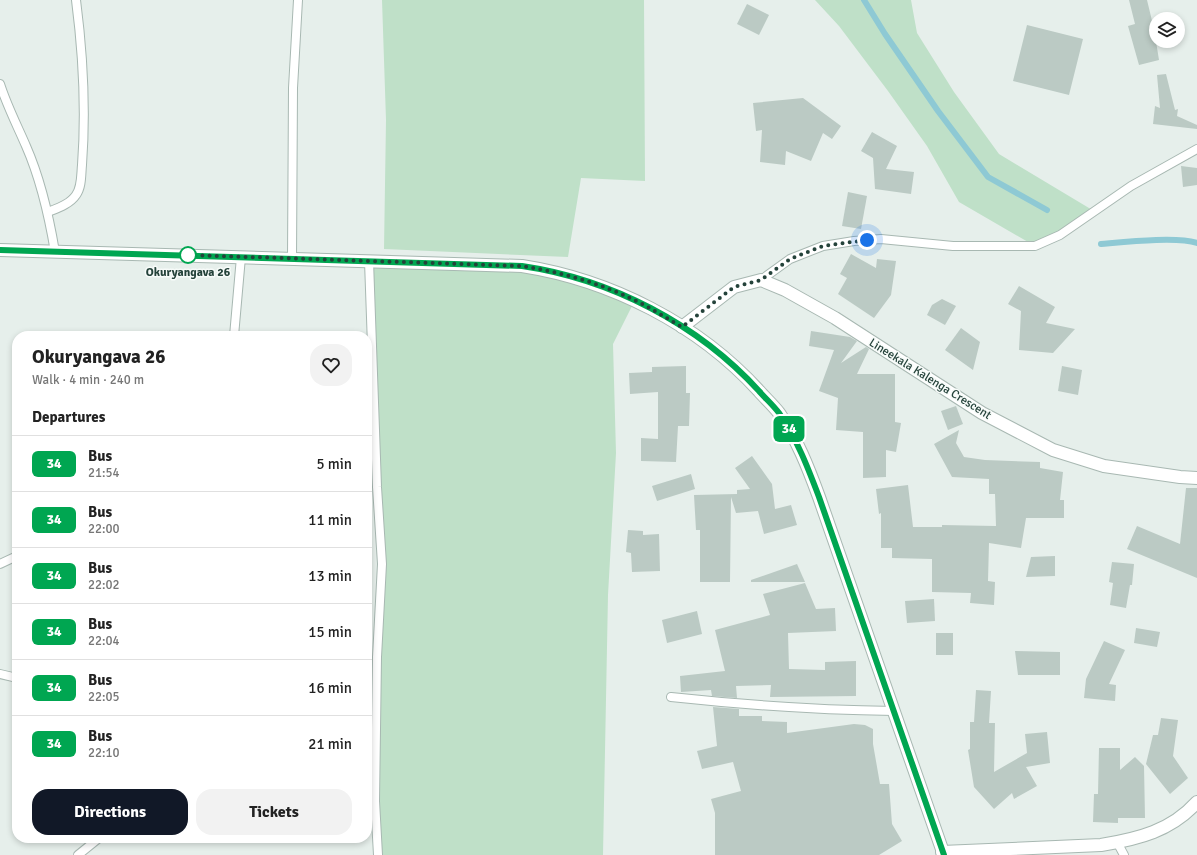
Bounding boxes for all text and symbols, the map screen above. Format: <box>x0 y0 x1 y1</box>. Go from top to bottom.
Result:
map controls <box>1149 12 1185 48</box>
button: layers <box>1149 12 1185 48</box>
your location <box>857 230 877 250</box>
marker: Okuryangava 26 <box>179 246 197 264</box>
place label: Okuryangava 26 <box>146 265 231 280</box>
street label: Lineekala Kalenga Crescent <box>866 335 994 423</box>
button: heart <box>310 344 352 386</box>
text: Okuryangava 26 <box>32 345 165 369</box>
text: Walk · 4 min · 240 m <box>32 372 144 388</box>
text: Departures <box>32 408 105 426</box>
line badge: 34 <box>771 416 807 442</box>
text: 34 <box>781 420 797 437</box>
text: Bus <box>88 447 112 465</box>
text: 34 <box>46 455 62 472</box>
text: 5 min <box>316 455 352 473</box>
text: 21:54 <box>88 465 120 481</box>
text: Bus <box>88 503 112 521</box>
text: 34 <box>46 511 62 528</box>
text: 11 min <box>308 511 352 529</box>
text: 22:00 <box>88 521 120 537</box>
text: Bus <box>88 559 112 577</box>
text: 34 <box>46 567 62 584</box>
text: 13 min <box>308 567 352 585</box>
text: 22:02 <box>88 577 120 593</box>
text: Bus <box>88 615 112 633</box>
text: 34 <box>46 623 62 640</box>
text: 15 min <box>308 623 352 641</box>
text: 22:04 <box>88 633 120 649</box>
text: Bus <box>88 671 112 689</box>
text: 34 <box>46 679 62 696</box>
text: 16 min <box>308 679 352 697</box>
text: 22:05 <box>88 689 120 705</box>
text: Bus <box>88 727 112 745</box>
text: 34 <box>46 735 62 752</box>
text: 21 min <box>308 735 352 753</box>
text: 22:10 <box>88 745 120 761</box>
button: Directions <box>32 789 188 835</box>
button: Tickets <box>196 789 352 835</box>

